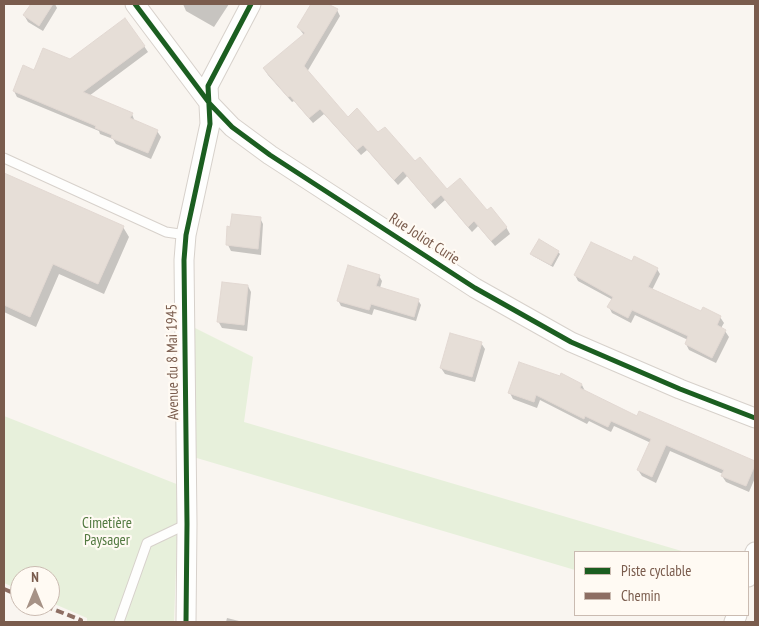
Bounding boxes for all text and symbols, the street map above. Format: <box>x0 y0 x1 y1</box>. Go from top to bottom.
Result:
street label: Rue Joliot Curie <box>385 210 463 268</box>
street label: Avenue du 8 Mai 1945 <box>163 304 183 420</box>
park label: Cimetière Paysager <box>82 515 132 550</box>
legend <box>574 551 749 616</box>
text: Piste cyclable <box>621 561 691 580</box>
north arrow <box>10 566 60 616</box>
text: N <box>31 568 39 586</box>
text: Chemin <box>621 586 660 605</box>

